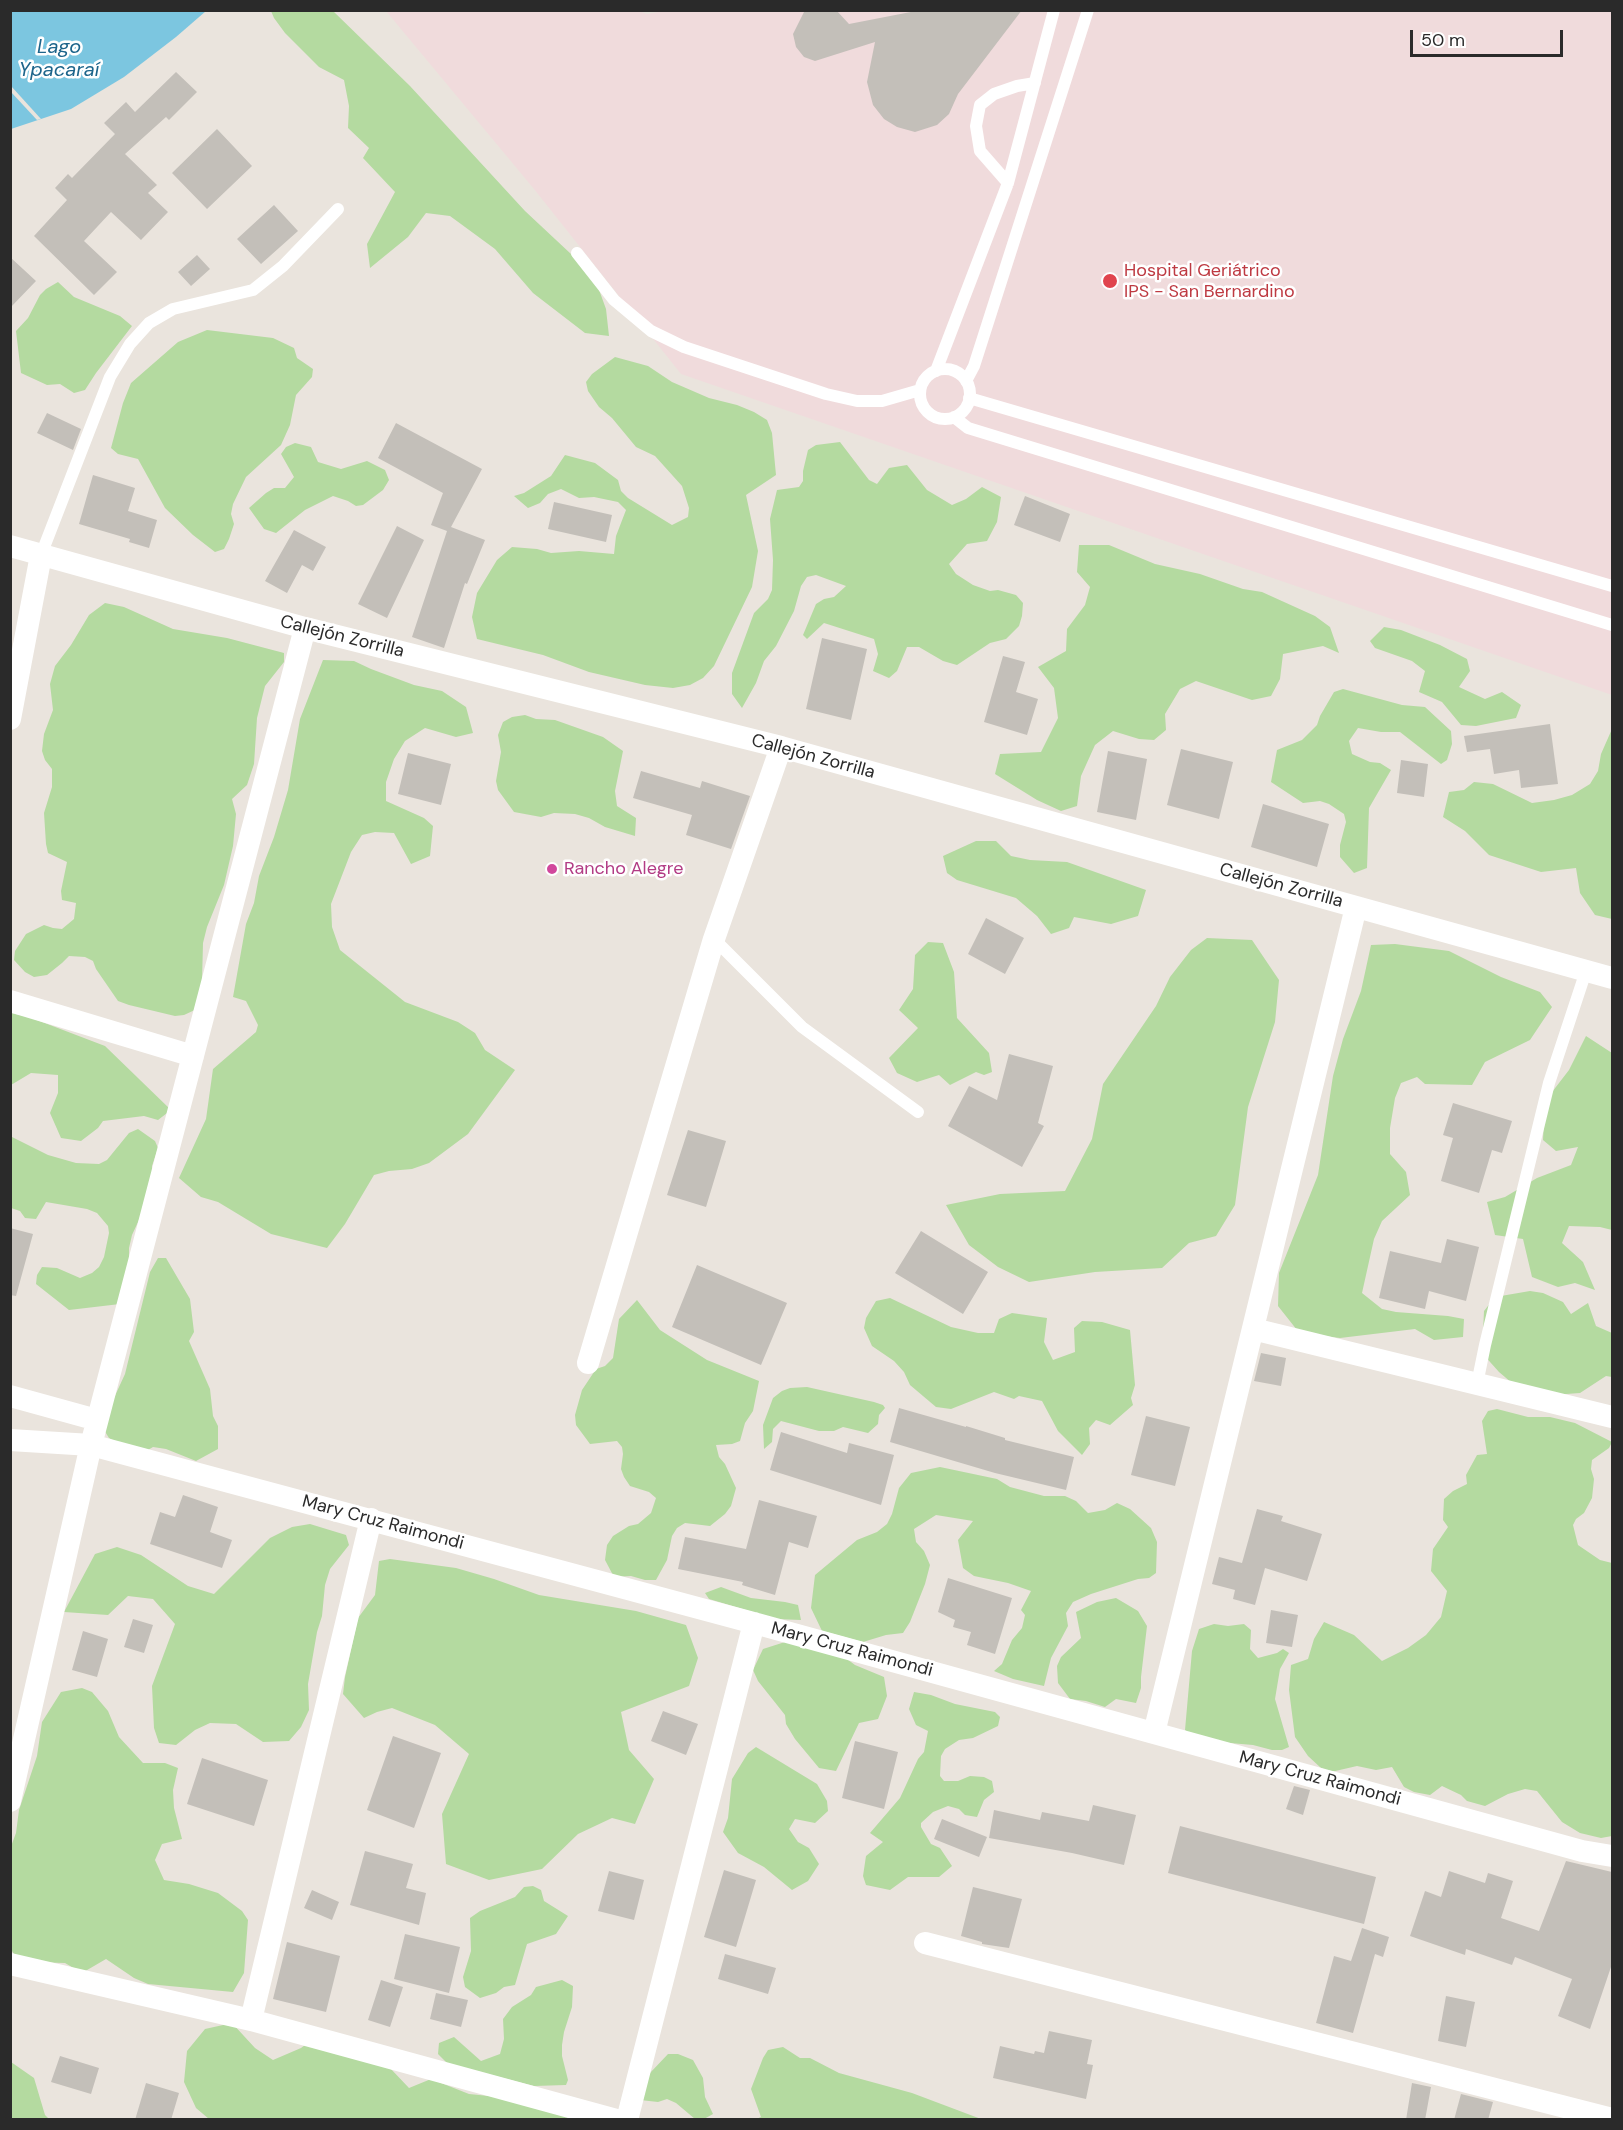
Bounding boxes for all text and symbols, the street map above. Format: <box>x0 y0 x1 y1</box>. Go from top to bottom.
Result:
scale bar <box>1413 18 1566 56</box>
text: 50 m <box>1421 28 1465 52</box>
water label: Lago Ypacaraí <box>19 36 99 83</box>
place label: Hospital Geriátrico IPS - San Bernardino <box>1124 260 1295 302</box>
marker: Hospital Geriátrico IPS - San Bernardino <box>1101 272 1119 290</box>
street label: Callejón Zorrilla <box>278 611 406 663</box>
street label: Callejón Zorrilla <box>749 730 877 784</box>
place label: Rancho Alegre <box>564 858 683 880</box>
street label: Callejón Zorrilla <box>1217 859 1345 913</box>
marker: Rancho Alegre <box>545 862 559 876</box>
street label: Mary Cruz Raimondi <box>300 1491 466 1555</box>
street label: Mary Cruz Raimondi <box>769 1618 935 1682</box>
street label: Mary Cruz Raimondi <box>1237 1747 1403 1811</box>

